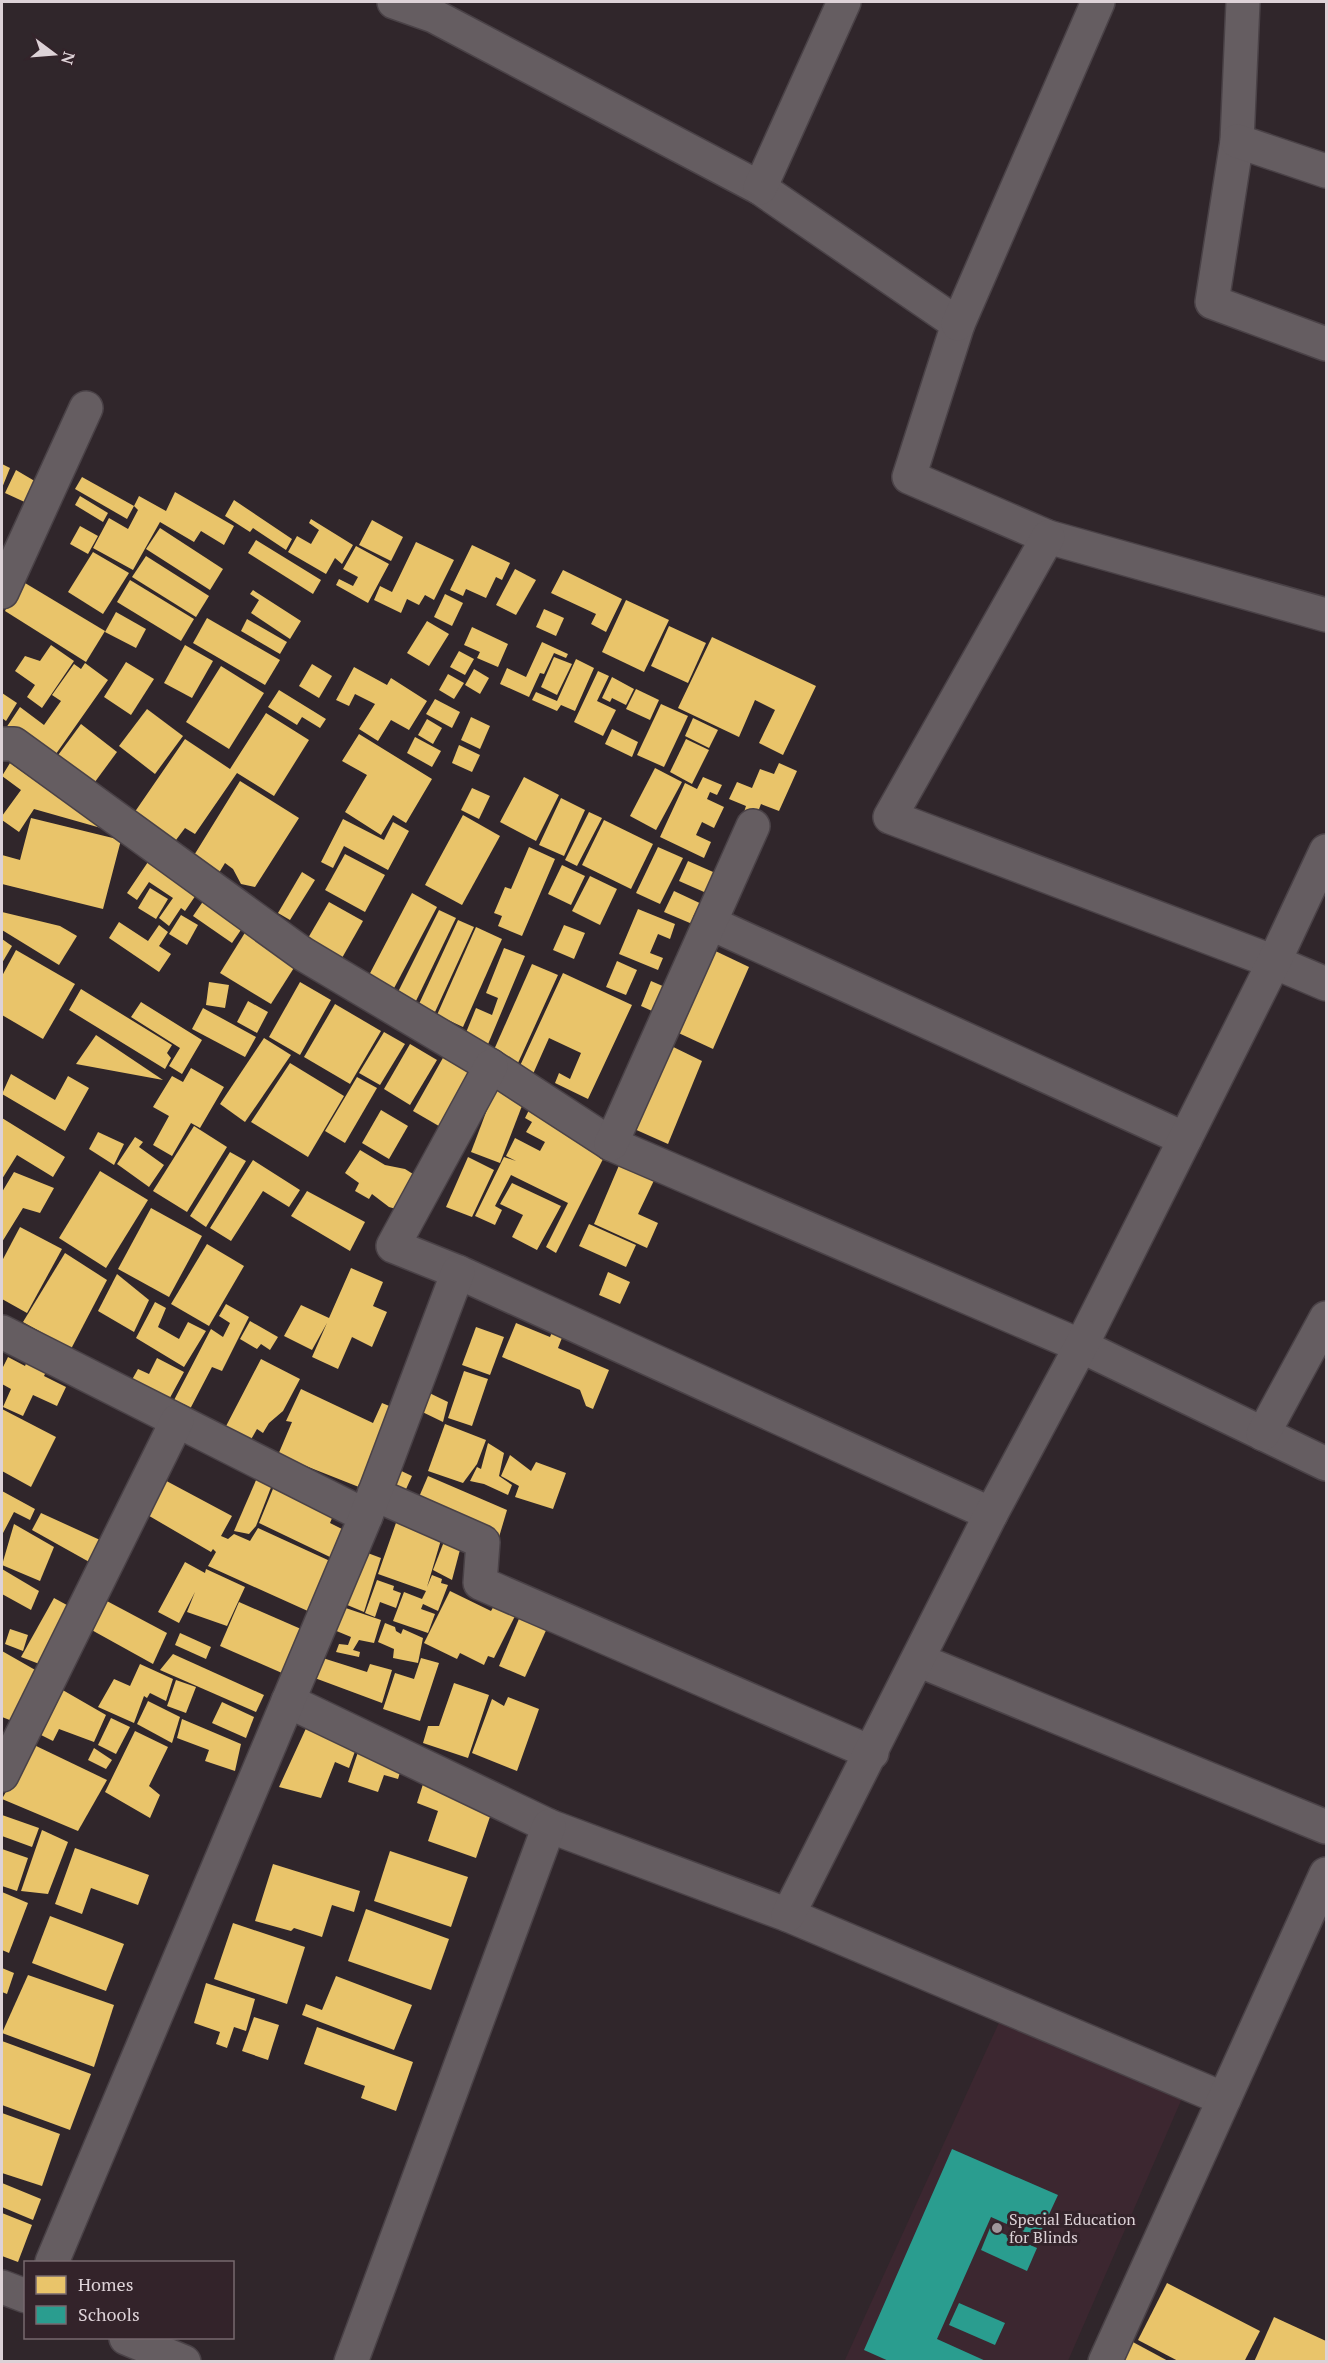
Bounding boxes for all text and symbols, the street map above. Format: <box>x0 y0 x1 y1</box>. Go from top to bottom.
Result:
north arrow <box>24 24 84 84</box>
text: N <box>56 49 81 67</box>
place label: Special Education for Blinds <box>1009 2208 1136 2248</box>
marker: Special Education for Blinds <box>990 2221 1004 2235</box>
legend <box>24 2261 234 2339</box>
text: Homes <box>78 2272 133 2296</box>
text: Schools <box>78 2302 140 2326</box>

